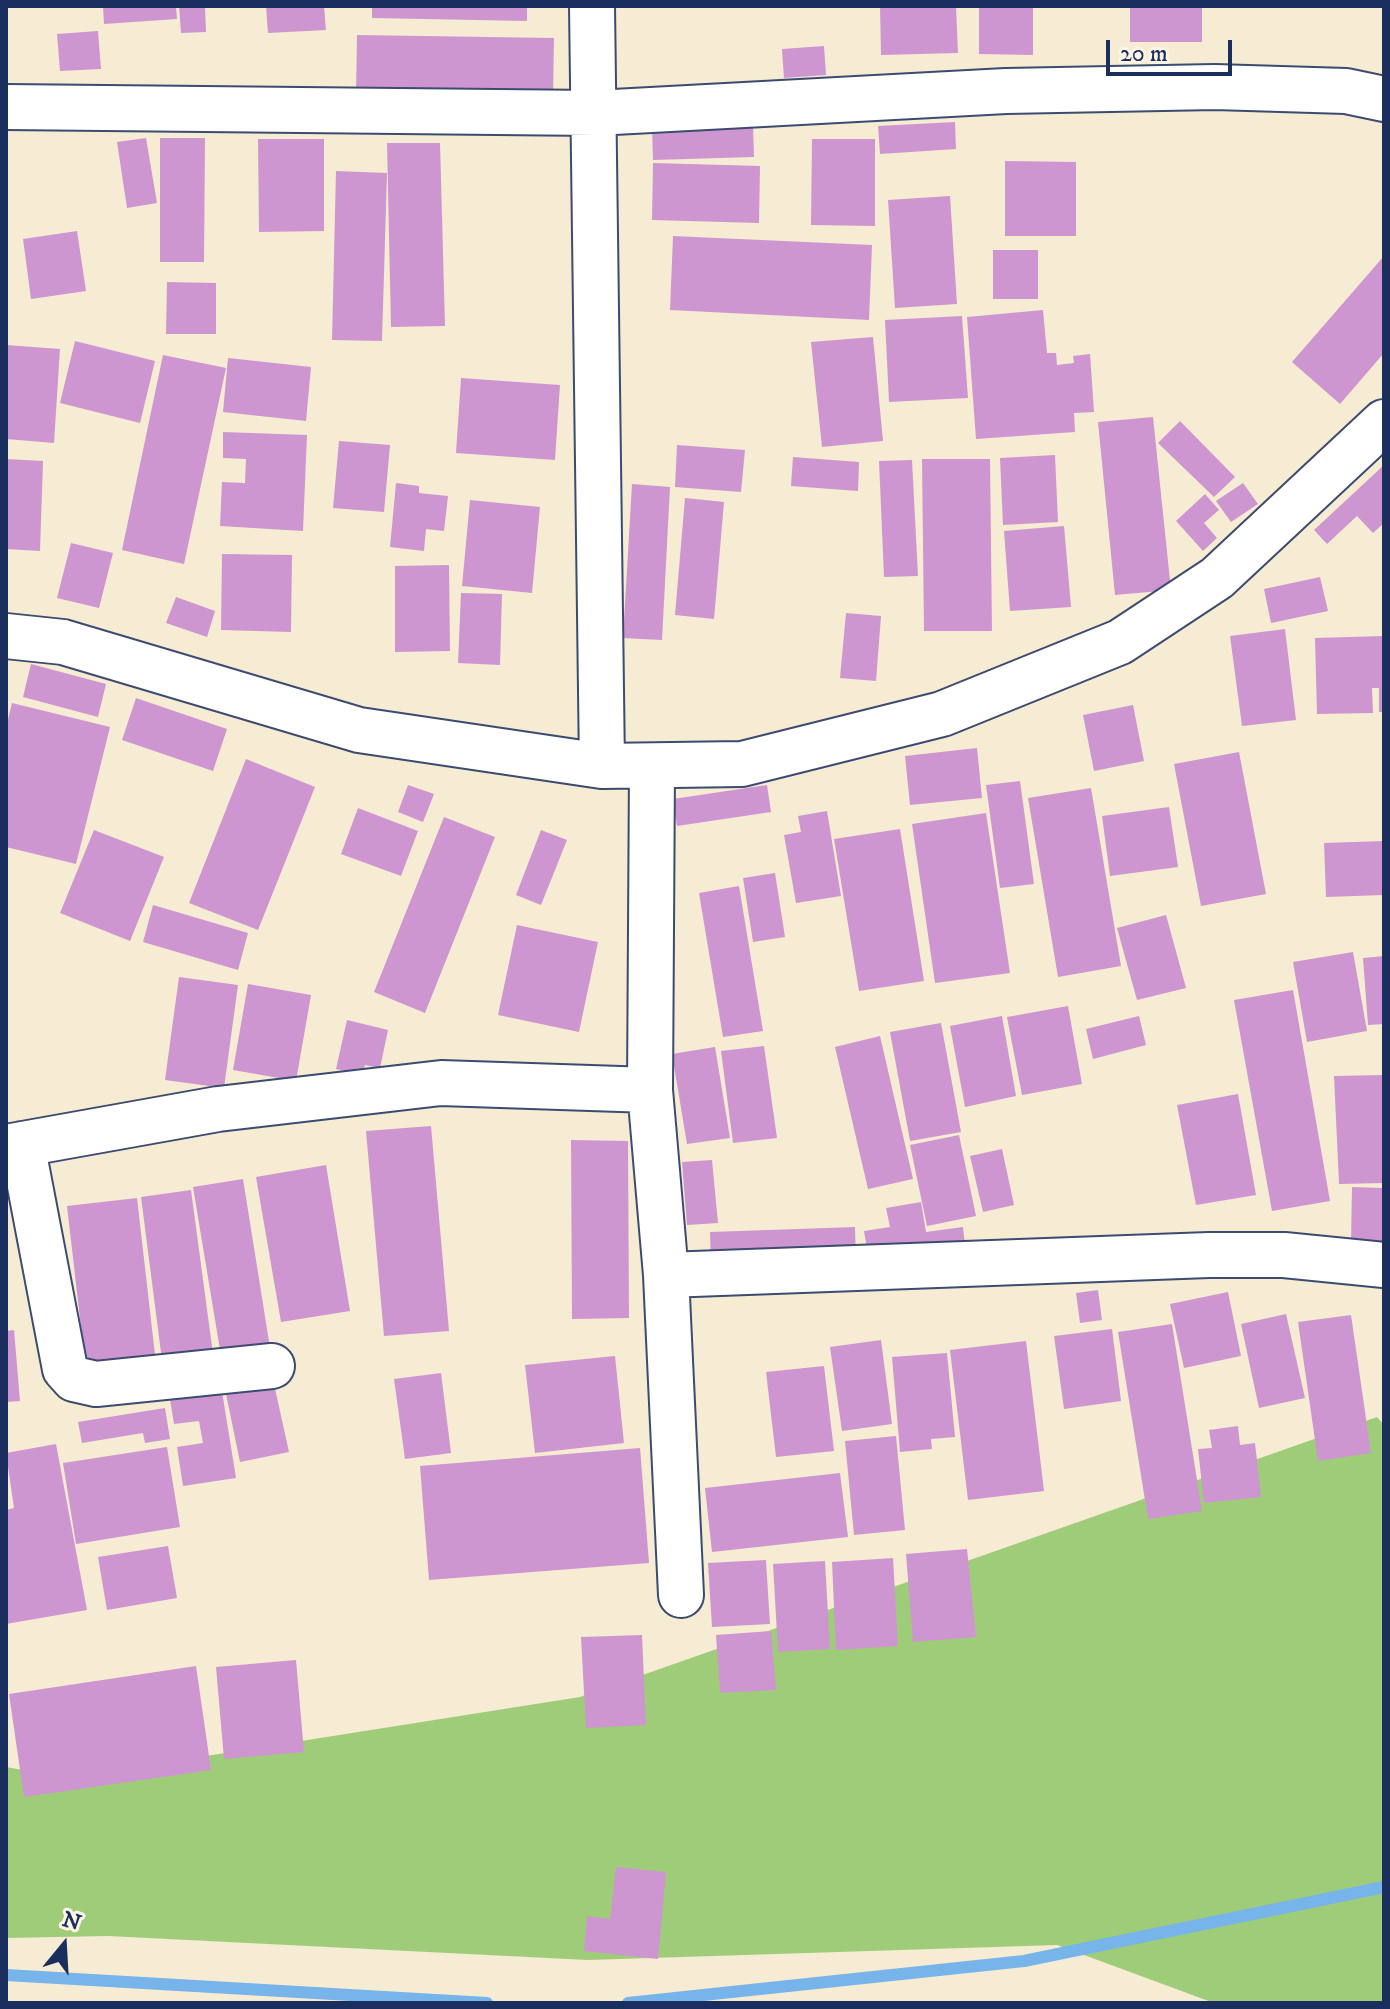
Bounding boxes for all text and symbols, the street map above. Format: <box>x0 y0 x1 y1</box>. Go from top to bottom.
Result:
scale bar <box>1110 24 1236 74</box>
text: 20 m <box>1120 39 1168 69</box>
north arrow <box>24 1905 104 1985</box>
text: N <box>59 1906 84 1937</box>

